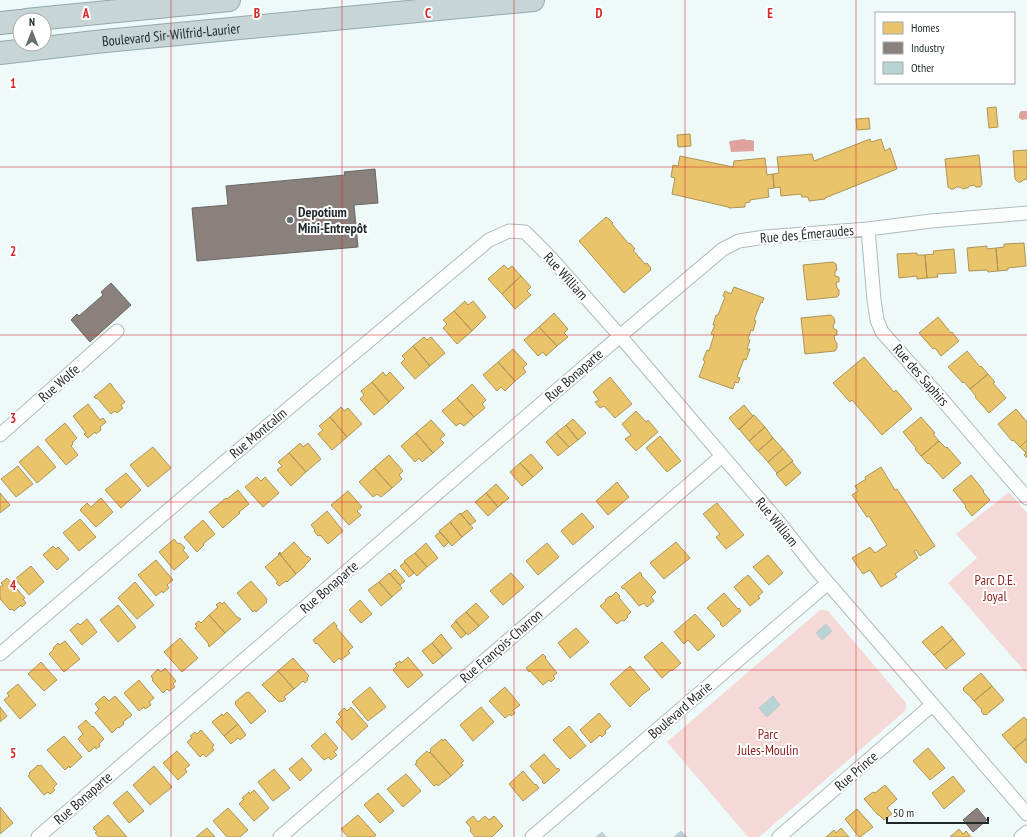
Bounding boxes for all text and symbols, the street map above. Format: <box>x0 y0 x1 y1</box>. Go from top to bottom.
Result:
text: A <box>82 5 90 22</box>
text: B <box>254 5 260 22</box>
text: C <box>425 5 431 22</box>
text: D <box>596 5 603 22</box>
text: E <box>767 5 773 22</box>
north arrow <box>12 12 52 52</box>
legend <box>875 12 1015 84</box>
text: N <box>29 15 35 29</box>
street label: Boulevard Sir-Wilfrid-Laurier <box>101 19 241 50</box>
text: Homes <box>911 20 939 35</box>
text: Industry <box>911 40 945 55</box>
text: Other <box>911 60 935 75</box>
text: 1 <box>10 75 16 92</box>
place label: Depotium Mini-Entrepôt <box>298 203 367 237</box>
marker: Depotium Mini-Entrepôt <box>285 215 295 225</box>
street label: Rue des Émeraudes <box>759 221 855 247</box>
text: 2 <box>10 243 16 260</box>
street label: Rue William <box>540 248 592 304</box>
street label: Rue des Saphirs <box>889 340 953 410</box>
street label: Rue Bonaparte <box>541 345 607 405</box>
street label: Rue Wolfe <box>35 360 83 406</box>
street label: Rue Montcalm <box>226 404 290 462</box>
text: 3 <box>10 410 16 427</box>
street label: Rue William <box>752 494 802 550</box>
street label: Rue Bonaparte <box>296 557 362 617</box>
park label: Parc D.E. Joyal <box>974 571 1016 605</box>
text: 4 <box>10 577 17 594</box>
street label: Rue François-Charron <box>456 605 546 687</box>
street label: Boulevard Marie <box>644 677 716 743</box>
park label: Parc Jules-Moulin <box>737 725 798 759</box>
text: 5 <box>10 745 16 762</box>
street label: Rue Prince <box>831 747 881 795</box>
street label: Rue Bonaparte <box>50 768 116 828</box>
scale bar <box>887 799 988 825</box>
text: 50 m <box>893 805 914 820</box>

